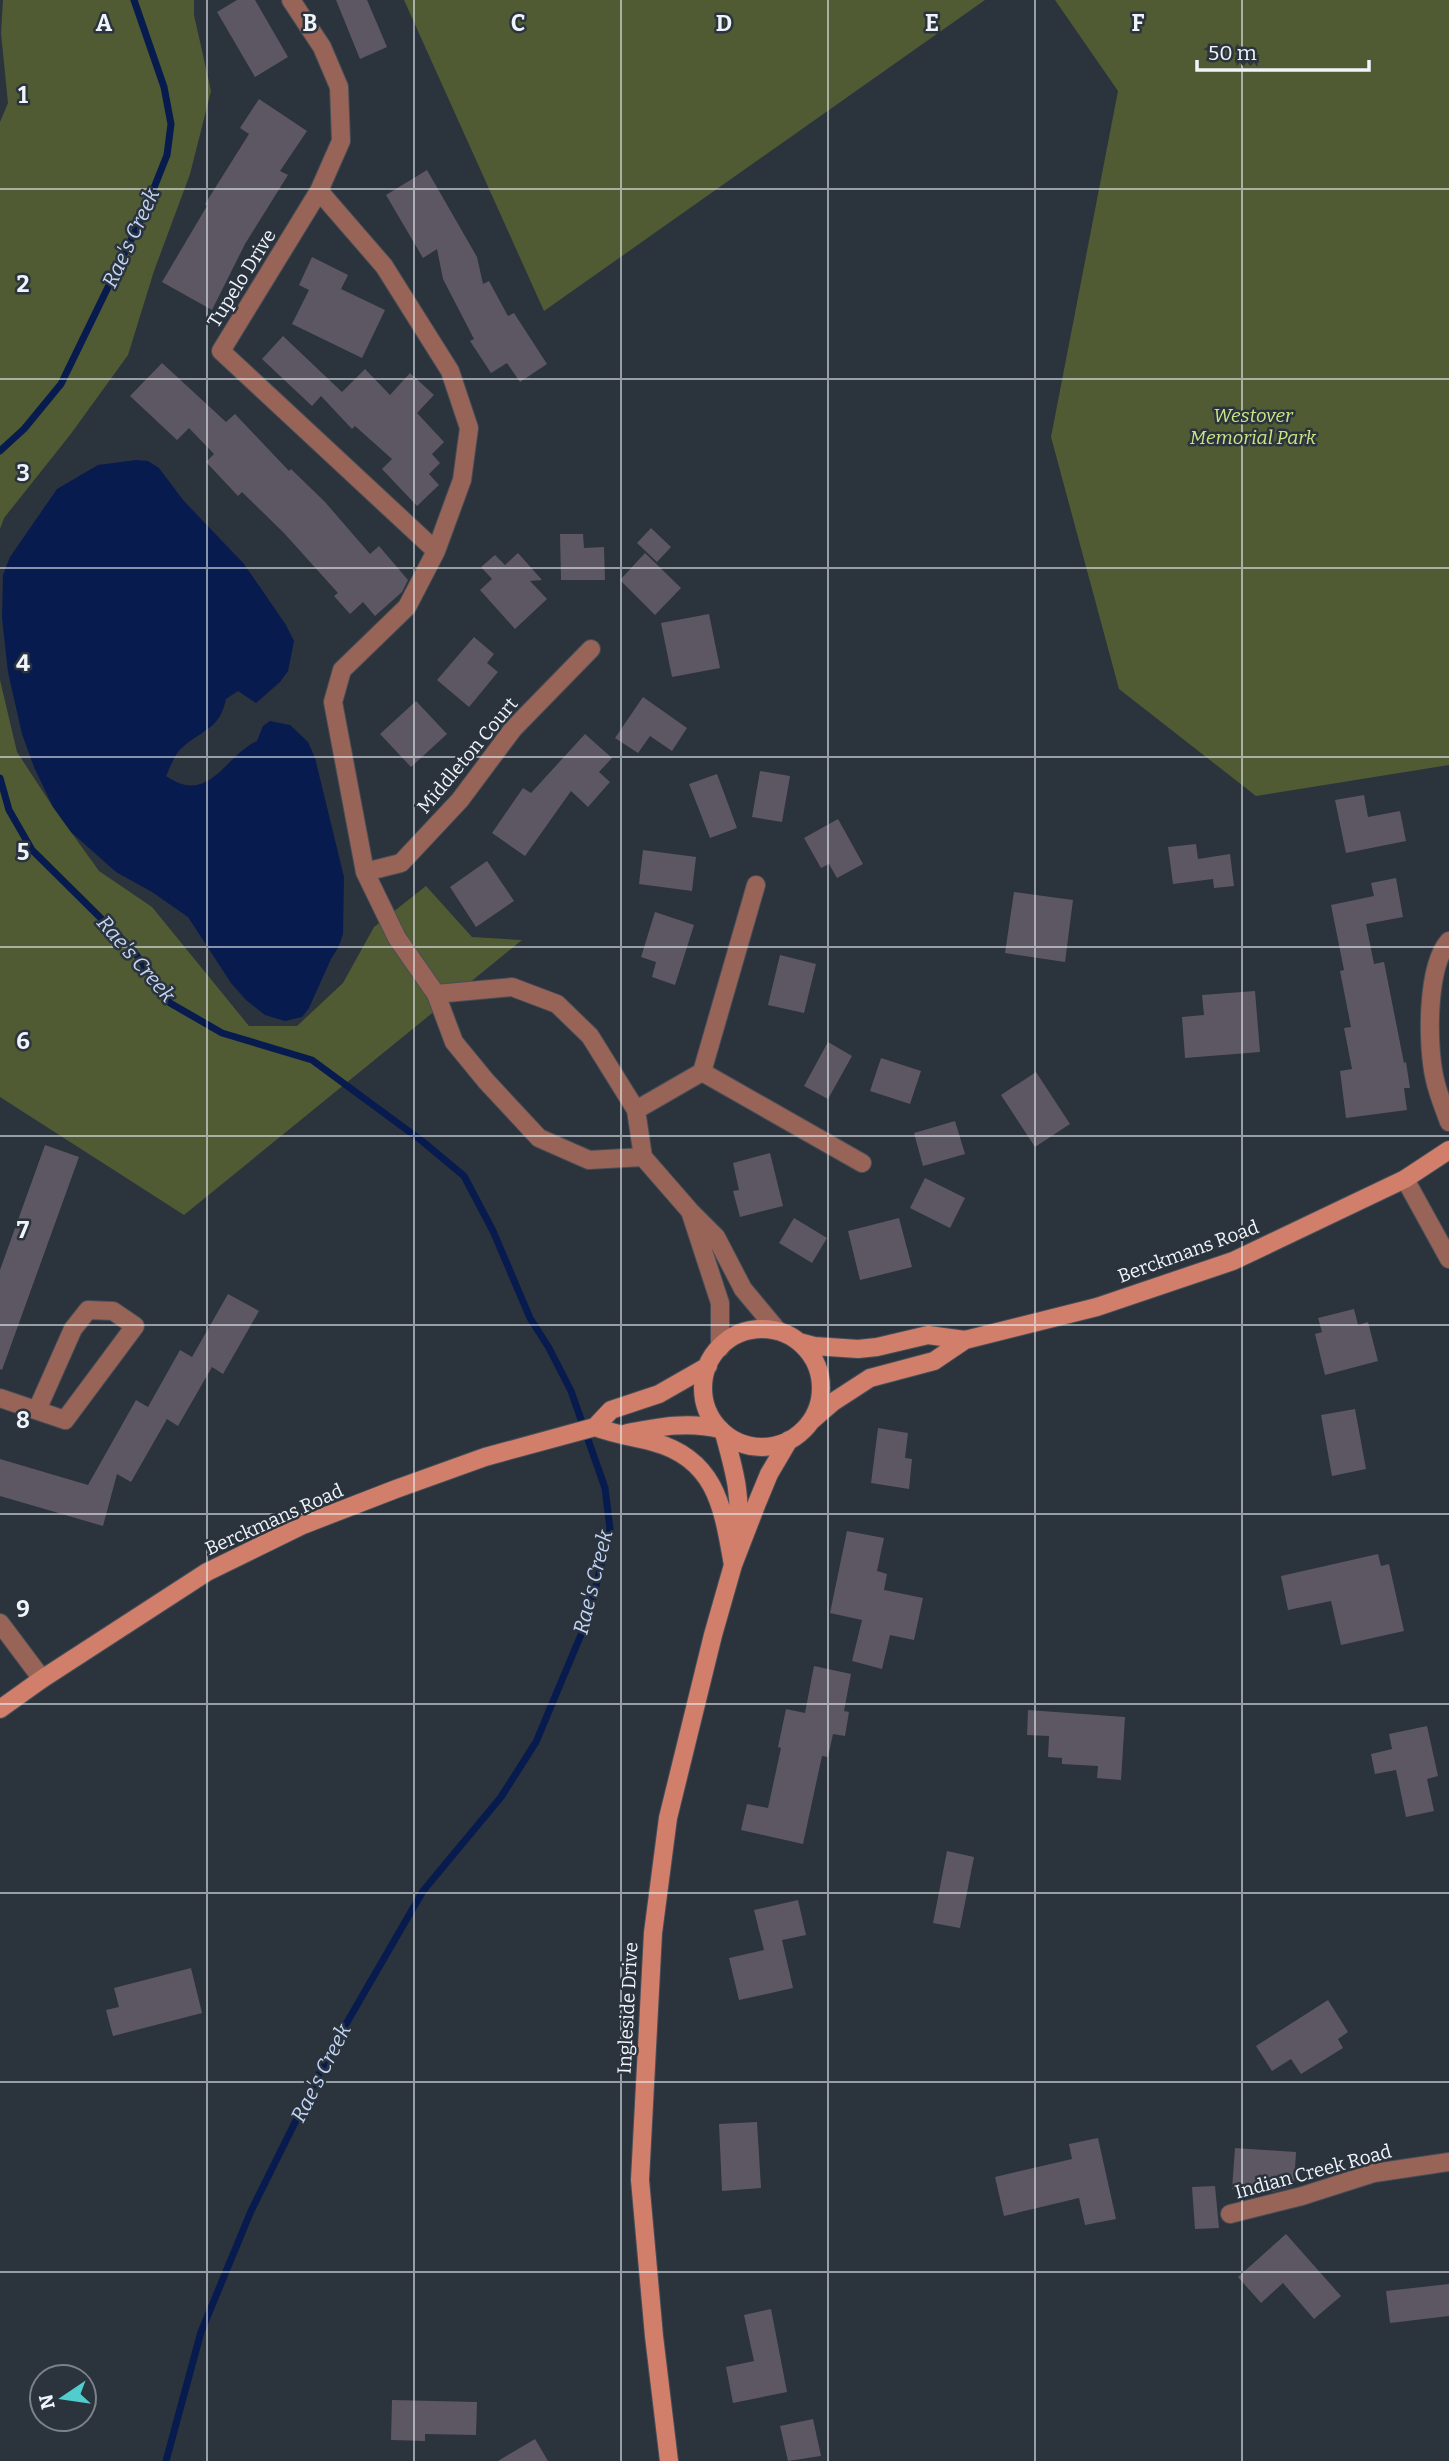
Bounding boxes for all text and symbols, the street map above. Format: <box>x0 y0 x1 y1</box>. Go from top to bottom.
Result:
text: A <box>96 9 113 37</box>
text: B <box>303 9 317 37</box>
text: C <box>511 9 525 37</box>
text: D <box>716 9 732 37</box>
text: E <box>925 9 939 37</box>
text: F <box>1132 9 1145 37</box>
scale bar <box>1197 28 1368 72</box>
text: 50 m <box>1208 40 1257 66</box>
text: 1 <box>18 81 28 109</box>
water label: Rae's Creek <box>97 184 166 292</box>
street label: Tupelo Drive <box>202 225 281 332</box>
text: 2 <box>17 270 30 298</box>
park label: Westover Memorial Park <box>1190 404 1317 449</box>
text: 3 <box>16 459 30 487</box>
text: 4 <box>16 649 30 677</box>
street label: Middleton Court <box>412 693 523 818</box>
text: 5 <box>17 838 29 866</box>
water label: Rae's Creek <box>91 910 181 1008</box>
text: 6 <box>16 1027 30 1055</box>
street label: Berckmans Road <box>1115 1215 1262 1288</box>
text: 7 <box>17 1216 30 1244</box>
text: 8 <box>16 1406 30 1434</box>
street label: Berckmans Road <box>202 1479 347 1560</box>
water label: Rae's Creek <box>567 1526 619 1637</box>
text: 9 <box>16 1595 30 1623</box>
street label: Ingleside Drive <box>613 1942 642 2075</box>
water label: Rae's Creek <box>285 2019 357 2126</box>
street label: Indian Creek Road <box>1232 2139 1394 2203</box>
north arrow <box>28 2363 98 2433</box>
text: N <box>34 2392 60 2411</box>

